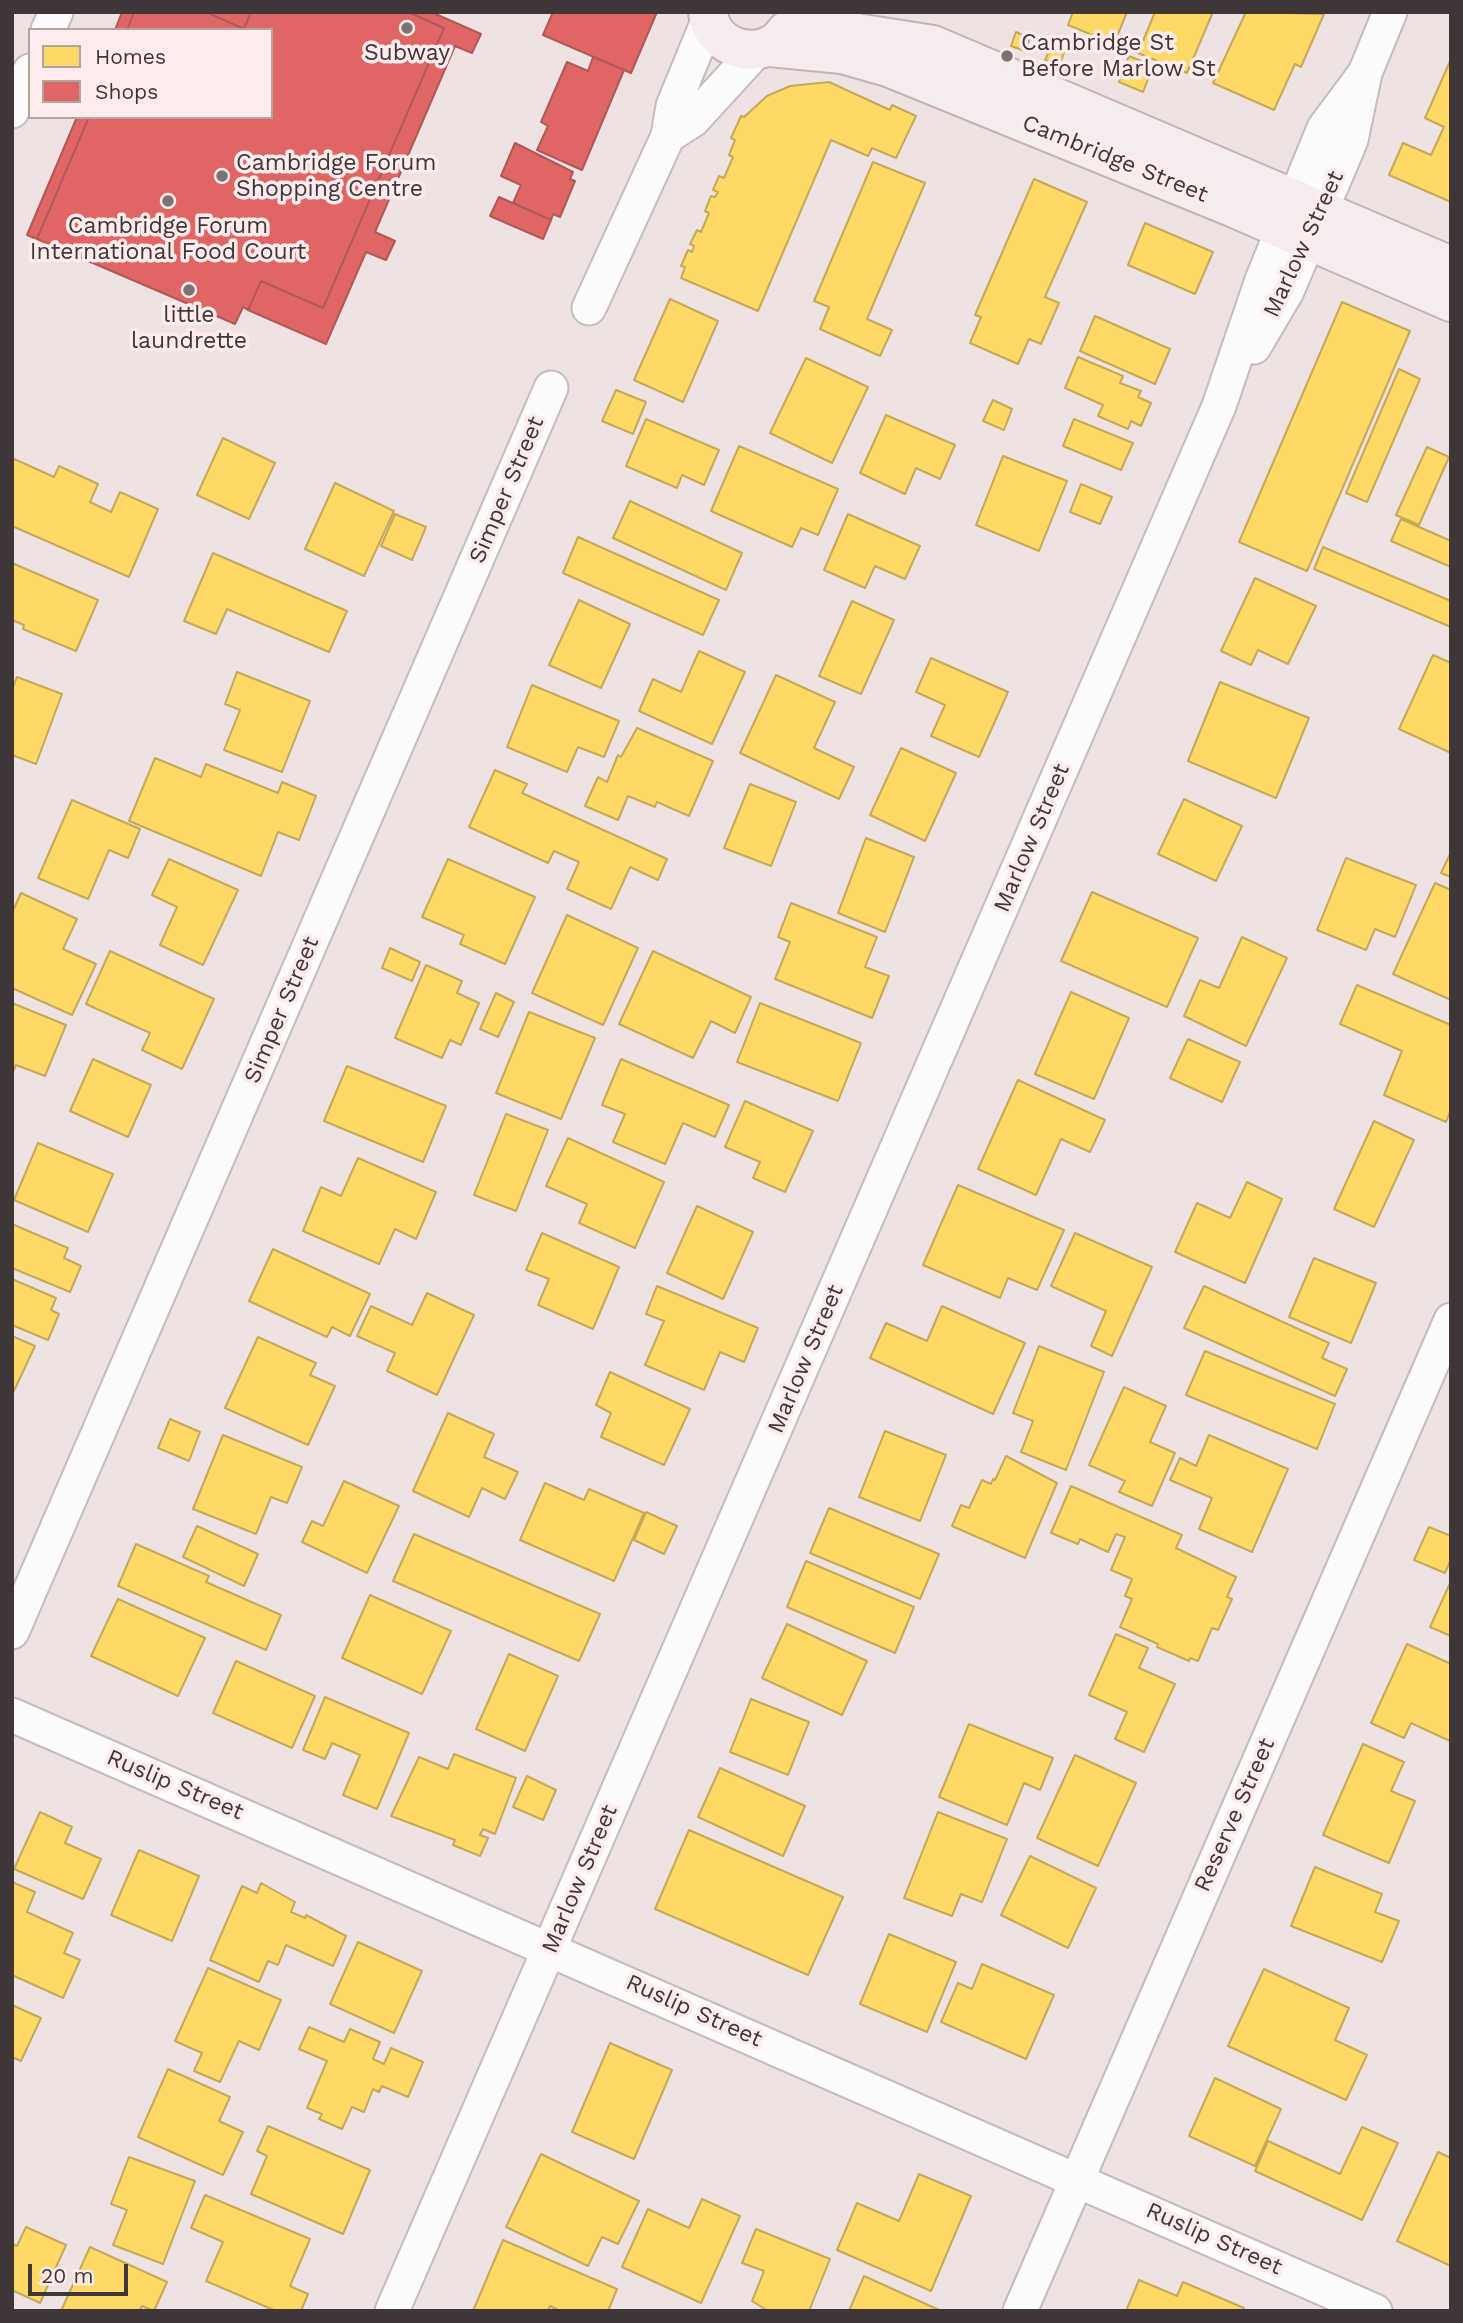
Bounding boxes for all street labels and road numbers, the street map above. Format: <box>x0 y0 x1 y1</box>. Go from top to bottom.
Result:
street label: Cambridge Street <box>1018 109 1212 209</box>
street label: Marlow Street <box>1258 166 1350 322</box>
street label: Simper Street <box>464 412 550 568</box>
street label: Marlow Street <box>988 760 1076 916</box>
street label: Simper Street <box>239 932 325 1088</box>
street label: Marlow Street <box>762 1281 850 1437</box>
street label: Reserve Street <box>1189 1734 1281 1896</box>
street label: Ruslip Street <box>102 1744 248 1826</box>
street label: Marlow Street <box>536 1801 624 1957</box>
street label: Ruslip Street <box>622 1969 766 2053</box>
street label: Ruslip Street <box>1142 2197 1286 2281</box>

